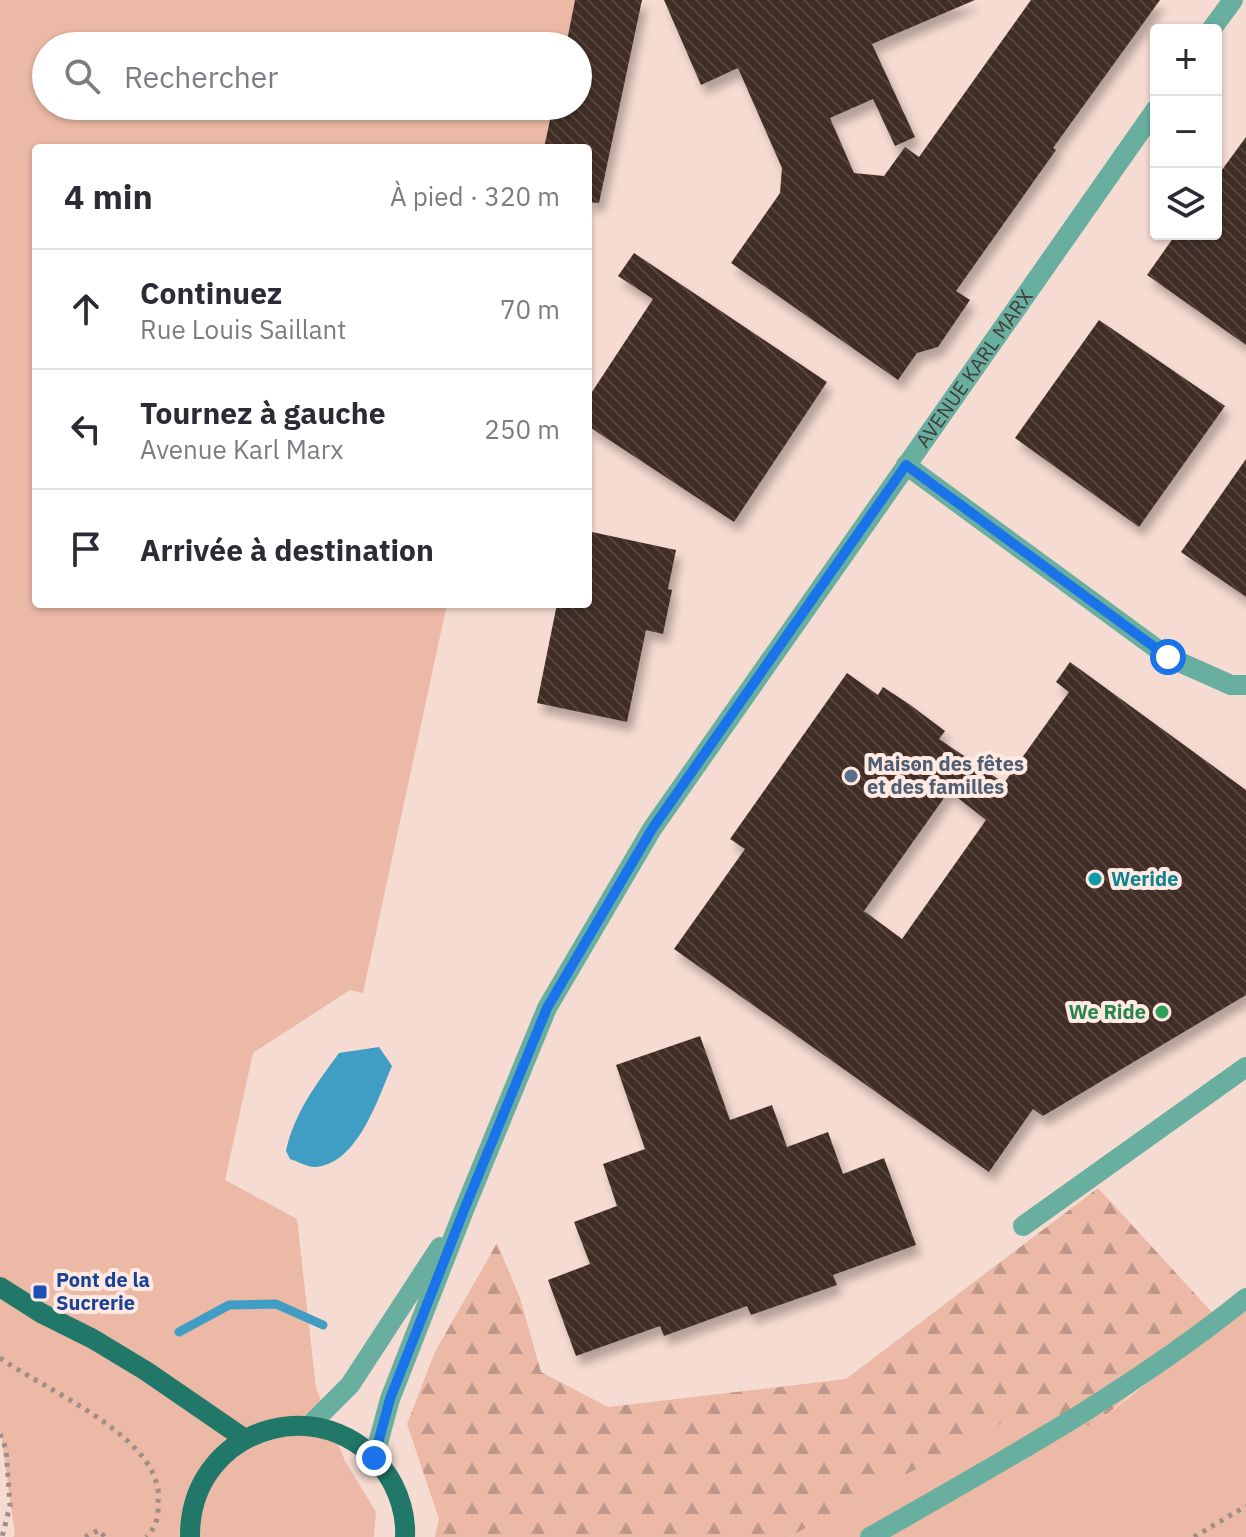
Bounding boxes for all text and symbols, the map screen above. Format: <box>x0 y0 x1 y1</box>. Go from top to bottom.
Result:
map controls <box>1150 24 1222 240</box>
button: + <box>1150 24 1222 96</box>
search box <box>32 32 592 120</box>
icon: search <box>60 54 104 98</box>
text: Rechercher <box>124 57 278 96</box>
button: − <box>1150 96 1222 168</box>
button: layers <box>1150 168 1222 240</box>
text: 4 min <box>64 174 153 218</box>
text: À pied · 320 m <box>390 179 560 213</box>
text: Continuez <box>140 273 282 312</box>
street label: AVENUE KARL MARX <box>909 284 1039 453</box>
icon: ahead <box>64 287 108 331</box>
text: 70 m <box>500 292 560 326</box>
text: Rue Louis Saillant <box>140 312 347 346</box>
text: Tournez à gauche <box>140 393 386 432</box>
icon: left <box>64 407 108 451</box>
text: 250 m <box>484 412 560 446</box>
text: Avenue Karl Marx <box>140 432 343 466</box>
icon: arrive <box>64 527 108 571</box>
text: Arrivée à destination <box>140 530 434 569</box>
route start <box>1150 639 1186 675</box>
place label: Maison des fêtes et des familles <box>867 750 1024 800</box>
marker: Maison des fêtes et des familles <box>842 767 860 785</box>
place label: Weride <box>1111 865 1178 892</box>
marker: Weride <box>1086 870 1104 888</box>
place label: We Ride <box>1068 998 1146 1025</box>
marker: We Ride <box>1153 1003 1171 1021</box>
place label: Pont de la Sucrerie <box>56 1266 150 1316</box>
marker: Pont de la Sucrerie <box>31 1283 49 1301</box>
route end <box>356 1440 392 1476</box>

